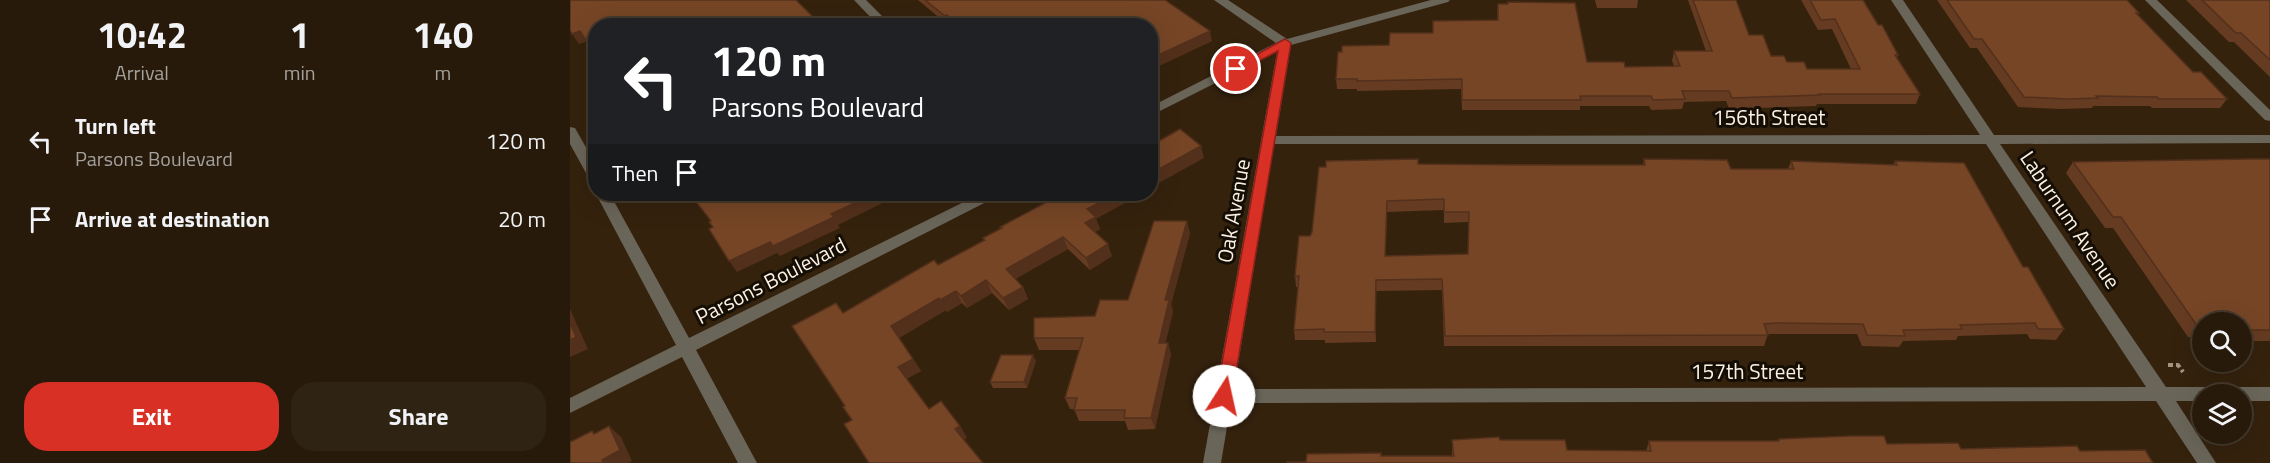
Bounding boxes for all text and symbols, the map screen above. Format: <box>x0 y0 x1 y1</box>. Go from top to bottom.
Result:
text: 10:42 <box>97 7 187 62</box>
text: 1 <box>290 7 310 62</box>
text: 140 <box>413 7 473 62</box>
text: 120 m <box>711 28 826 92</box>
icon: left <box>612 42 690 120</box>
pin <box>1210 43 1261 94</box>
icon: arrive <box>1219 52 1252 85</box>
text: Arrival <box>115 57 169 88</box>
text: min <box>284 57 316 88</box>
text: m <box>434 57 451 88</box>
text: Parsons Boulevard <box>711 86 924 127</box>
street label: 156th Street <box>1713 101 1826 133</box>
text: Turn left <box>75 109 156 143</box>
text: 120 m <box>486 124 546 158</box>
icon: left <box>24 125 57 158</box>
text: Parsons Boulevard <box>75 143 233 174</box>
street label: Laburnum Avenue <box>2013 144 2129 295</box>
text: Then <box>612 156 658 190</box>
icon: arrive <box>670 156 703 189</box>
street label: Oak Avenue <box>1208 156 1258 265</box>
text: Arrive at destination <box>75 202 270 236</box>
text: 20 m <box>498 202 546 236</box>
icon: arrive <box>24 203 57 236</box>
street label: Parsons Boulevard <box>689 228 852 332</box>
map controls <box>2192 312 2252 444</box>
button: search <box>2192 312 2252 372</box>
street label: 157th Street <box>1691 355 1804 387</box>
position arrow <box>1192 364 1256 428</box>
button: Exit <box>24 382 279 451</box>
button: Share <box>291 382 546 451</box>
button: layers <box>2192 384 2252 444</box>

